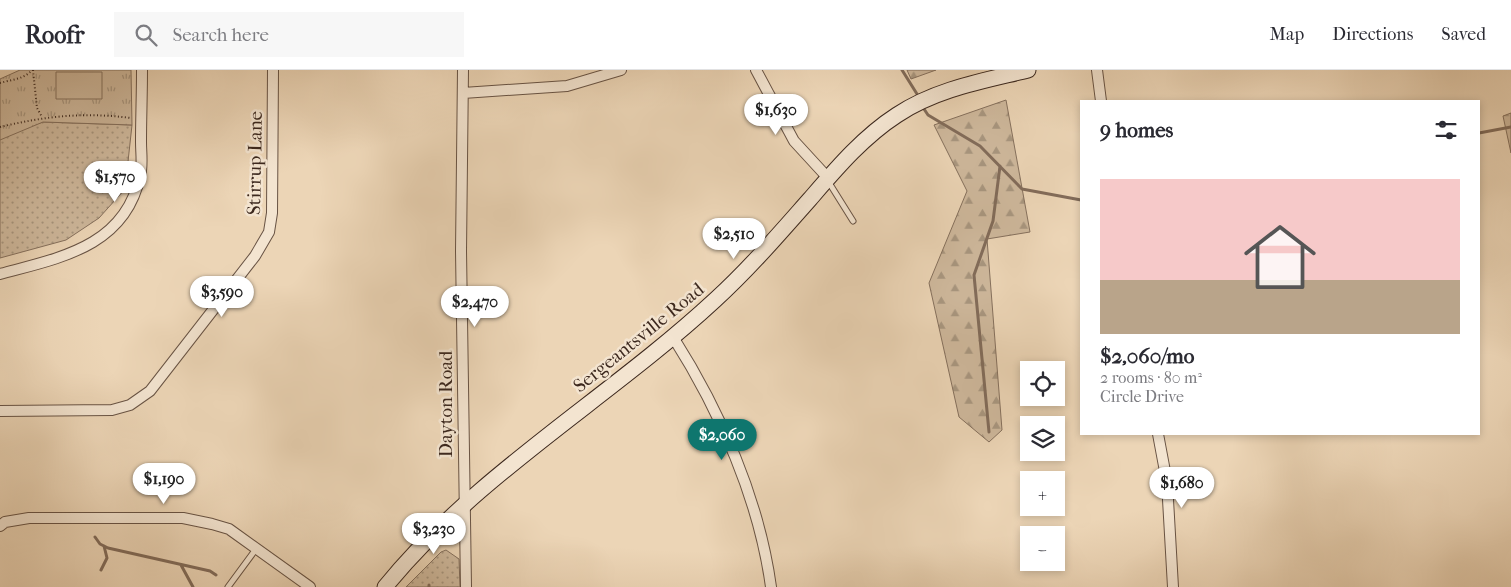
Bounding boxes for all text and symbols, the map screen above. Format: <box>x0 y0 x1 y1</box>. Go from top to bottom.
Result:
search box <box>114 12 464 57</box>
text: Roofr <box>25 21 84 49</box>
icon: search <box>132 21 160 49</box>
text: Search here <box>172 24 269 46</box>
text: Map <box>1270 24 1304 45</box>
text: Directions <box>1332 24 1413 45</box>
text: Saved <box>1441 24 1486 45</box>
pin: $1,630 <box>735 93 817 136</box>
text: $1,630 <box>755 100 797 119</box>
street label: Stirrup Lane <box>243 111 267 215</box>
icon: filters <box>1432 116 1460 144</box>
text: 9 homes <box>1100 118 1173 142</box>
pin: $1,570 <box>74 160 156 203</box>
text: $1,570 <box>95 167 135 186</box>
icon: home <box>1235 212 1325 302</box>
pin: $2,510 <box>693 218 775 260</box>
text: $2,510 <box>713 224 755 243</box>
pin: $3,590 <box>181 276 263 318</box>
street label: Sergeantsville Road <box>569 278 709 397</box>
text: $3,590 <box>201 282 243 301</box>
pin: $2,470 <box>434 286 516 328</box>
text: $2,470 <box>452 292 498 311</box>
text: $2,060/mo <box>1100 344 1194 368</box>
street label: Dayton Road <box>435 350 457 457</box>
map controls <box>1020 361 1065 571</box>
button: locate <box>1020 361 1065 406</box>
text: 2 rooms · 80 m² <box>1100 368 1202 387</box>
text: Circle Drive <box>1100 387 1184 406</box>
button: layers <box>1020 416 1065 461</box>
pin: $2,060 <box>681 418 763 461</box>
text: $2,060 <box>699 425 745 444</box>
pin: $1,190 <box>123 462 205 505</box>
pin: $1,680 <box>1141 466 1223 509</box>
text: $1,190 <box>144 469 184 488</box>
button: + <box>1020 471 1065 516</box>
text: $1,680 <box>1160 473 1204 492</box>
pin: $3,230 <box>393 512 475 555</box>
text: $3,230 <box>413 519 455 538</box>
button: − <box>1020 526 1065 571</box>

